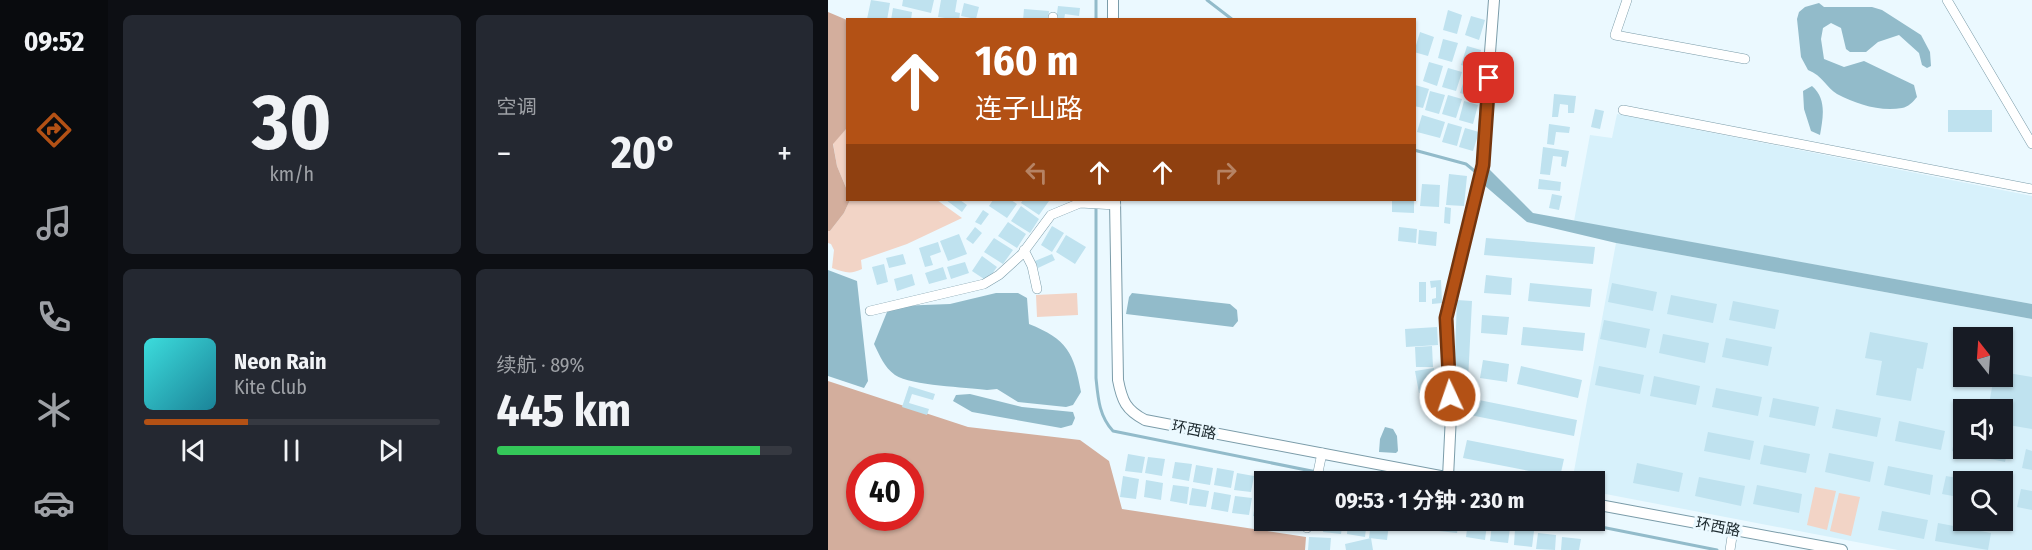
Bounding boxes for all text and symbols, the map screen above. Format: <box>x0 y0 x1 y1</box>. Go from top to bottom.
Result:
text: 09:52 <box>24 26 84 58</box>
text: 160 m <box>975 36 1078 86</box>
icon: ahead <box>876 42 954 120</box>
pin <box>1463 52 1514 103</box>
icon: arrive <box>1472 61 1505 94</box>
text: 30 <box>252 76 331 170</box>
text: 连子山路 <box>975 93 1083 125</box>
text: 空调 <box>497 95 537 119</box>
icon: directions <box>33 109 75 151</box>
text: 20° <box>611 126 677 180</box>
text: − <box>497 134 511 174</box>
text: + <box>777 134 792 174</box>
icon: left <box>1020 156 1053 189</box>
icon: ahead <box>1083 156 1116 189</box>
icon: ahead <box>1146 156 1179 189</box>
icon: right <box>1209 156 1242 189</box>
text: km/h <box>269 162 314 186</box>
icon: music <box>33 202 75 244</box>
icon: phone <box>33 296 75 338</box>
north arrow <box>1953 327 2013 387</box>
map controls <box>1953 327 2013 531</box>
text: Neon Rain <box>234 348 327 375</box>
text: 续航 · 89% <box>497 353 585 377</box>
position arrow <box>1418 364 1482 428</box>
text: Kite Club <box>234 375 307 399</box>
text: 445 km <box>497 384 631 438</box>
icon: climate <box>33 389 75 431</box>
button: sound <box>1953 399 2013 459</box>
street label: 环西路 <box>1170 417 1218 443</box>
icon: previous <box>177 434 210 467</box>
icon: pause <box>275 434 308 467</box>
icon: next <box>374 434 407 467</box>
speed limit sign: 40 <box>846 453 924 531</box>
button: search <box>1953 471 2013 531</box>
icon: car <box>33 482 75 524</box>
text: 09:53 · 1 分钟 · 230 m <box>1335 487 1524 514</box>
street label: 环西路 <box>1694 514 1742 540</box>

